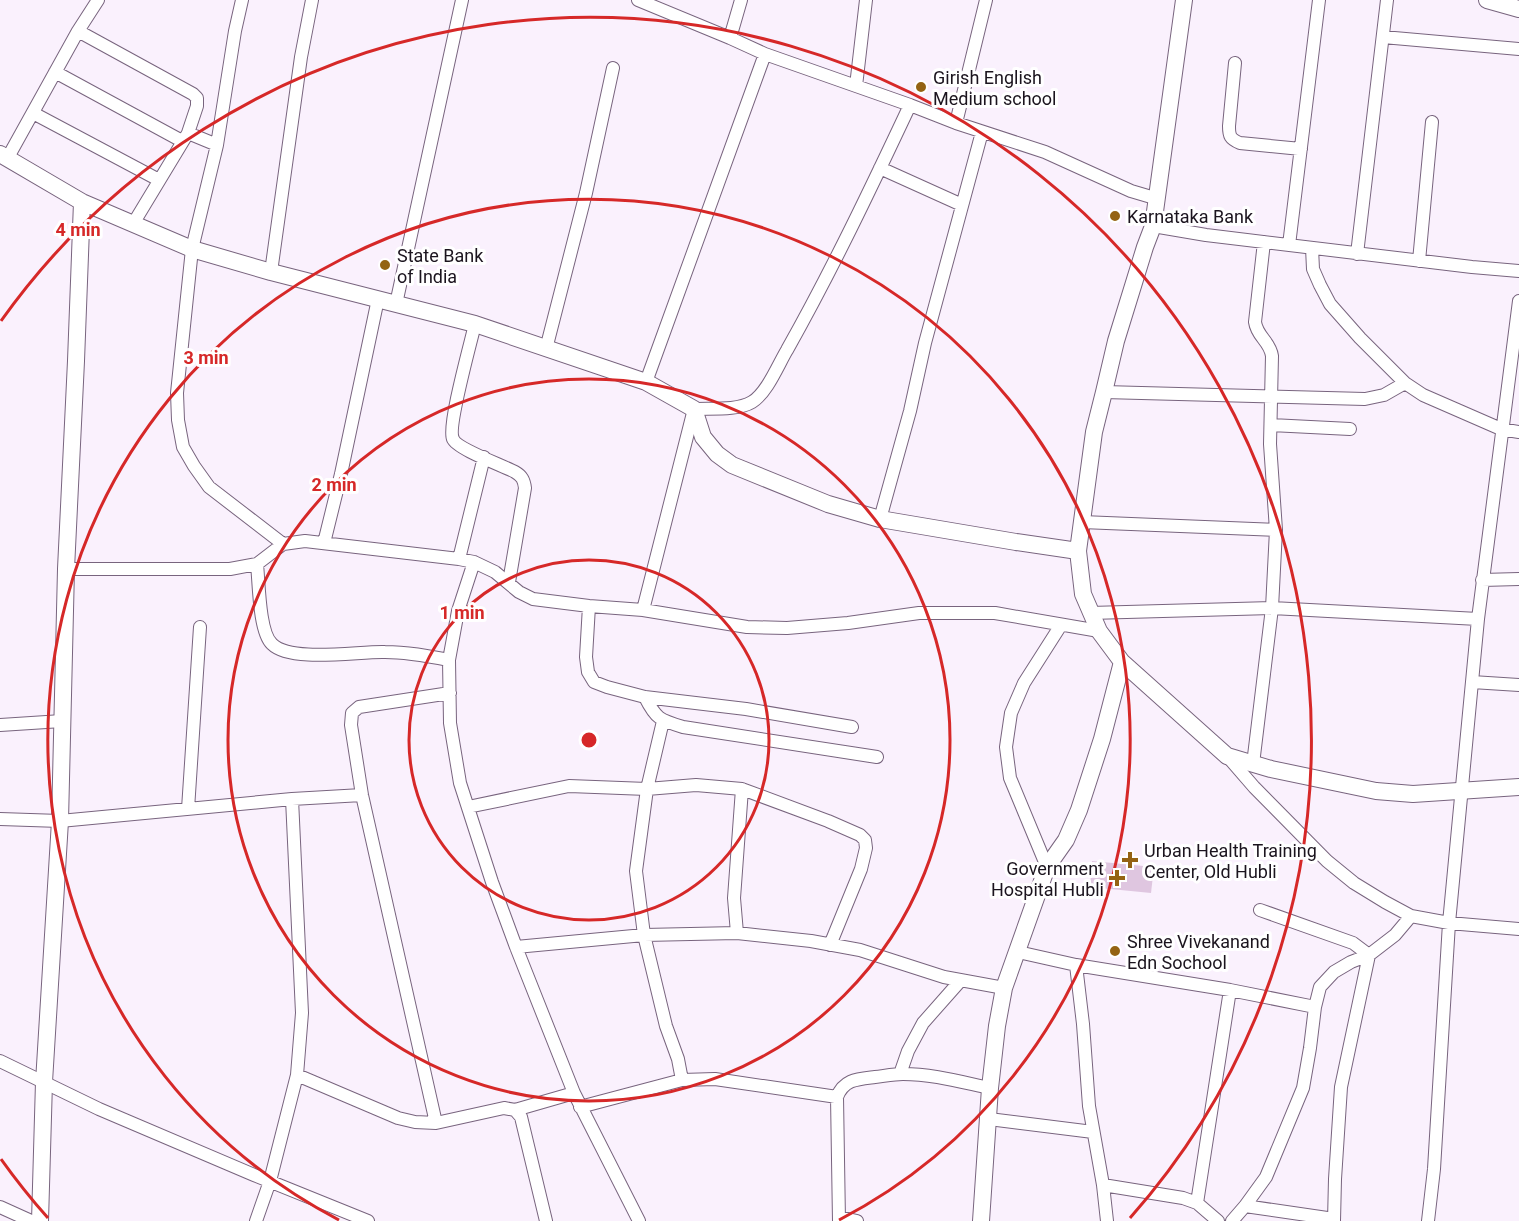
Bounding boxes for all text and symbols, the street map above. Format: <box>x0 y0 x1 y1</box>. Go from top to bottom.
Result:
place label: Girish English Medium school <box>933 67 1057 109</box>
marker: Girish English Medium school <box>914 80 928 94</box>
place label: Karnataka Bank <box>1127 206 1254 227</box>
marker: Karnataka Bank <box>1108 209 1122 223</box>
text: 4 min <box>55 219 101 240</box>
place label: State Bank of India <box>397 245 484 287</box>
marker: State Bank of India <box>378 258 392 272</box>
text: 3 min <box>183 347 229 368</box>
text: 2 min <box>311 474 357 495</box>
text: 1 min <box>439 602 485 623</box>
centre of rings <box>579 730 599 750</box>
place label: Urban Health Training Center, Old Hubli <box>1144 840 1317 882</box>
marker: Urban Health Training Center, Old Hubli <box>1121 851 1139 869</box>
place label: Government Hospital Hubli <box>991 858 1104 900</box>
marker: Government Hospital Hubli <box>1108 869 1126 887</box>
place label: Shree Vivekanand Edn Sochool <box>1127 931 1270 973</box>
marker: Shree Vivekanand Edn Sochool <box>1108 944 1122 958</box>

